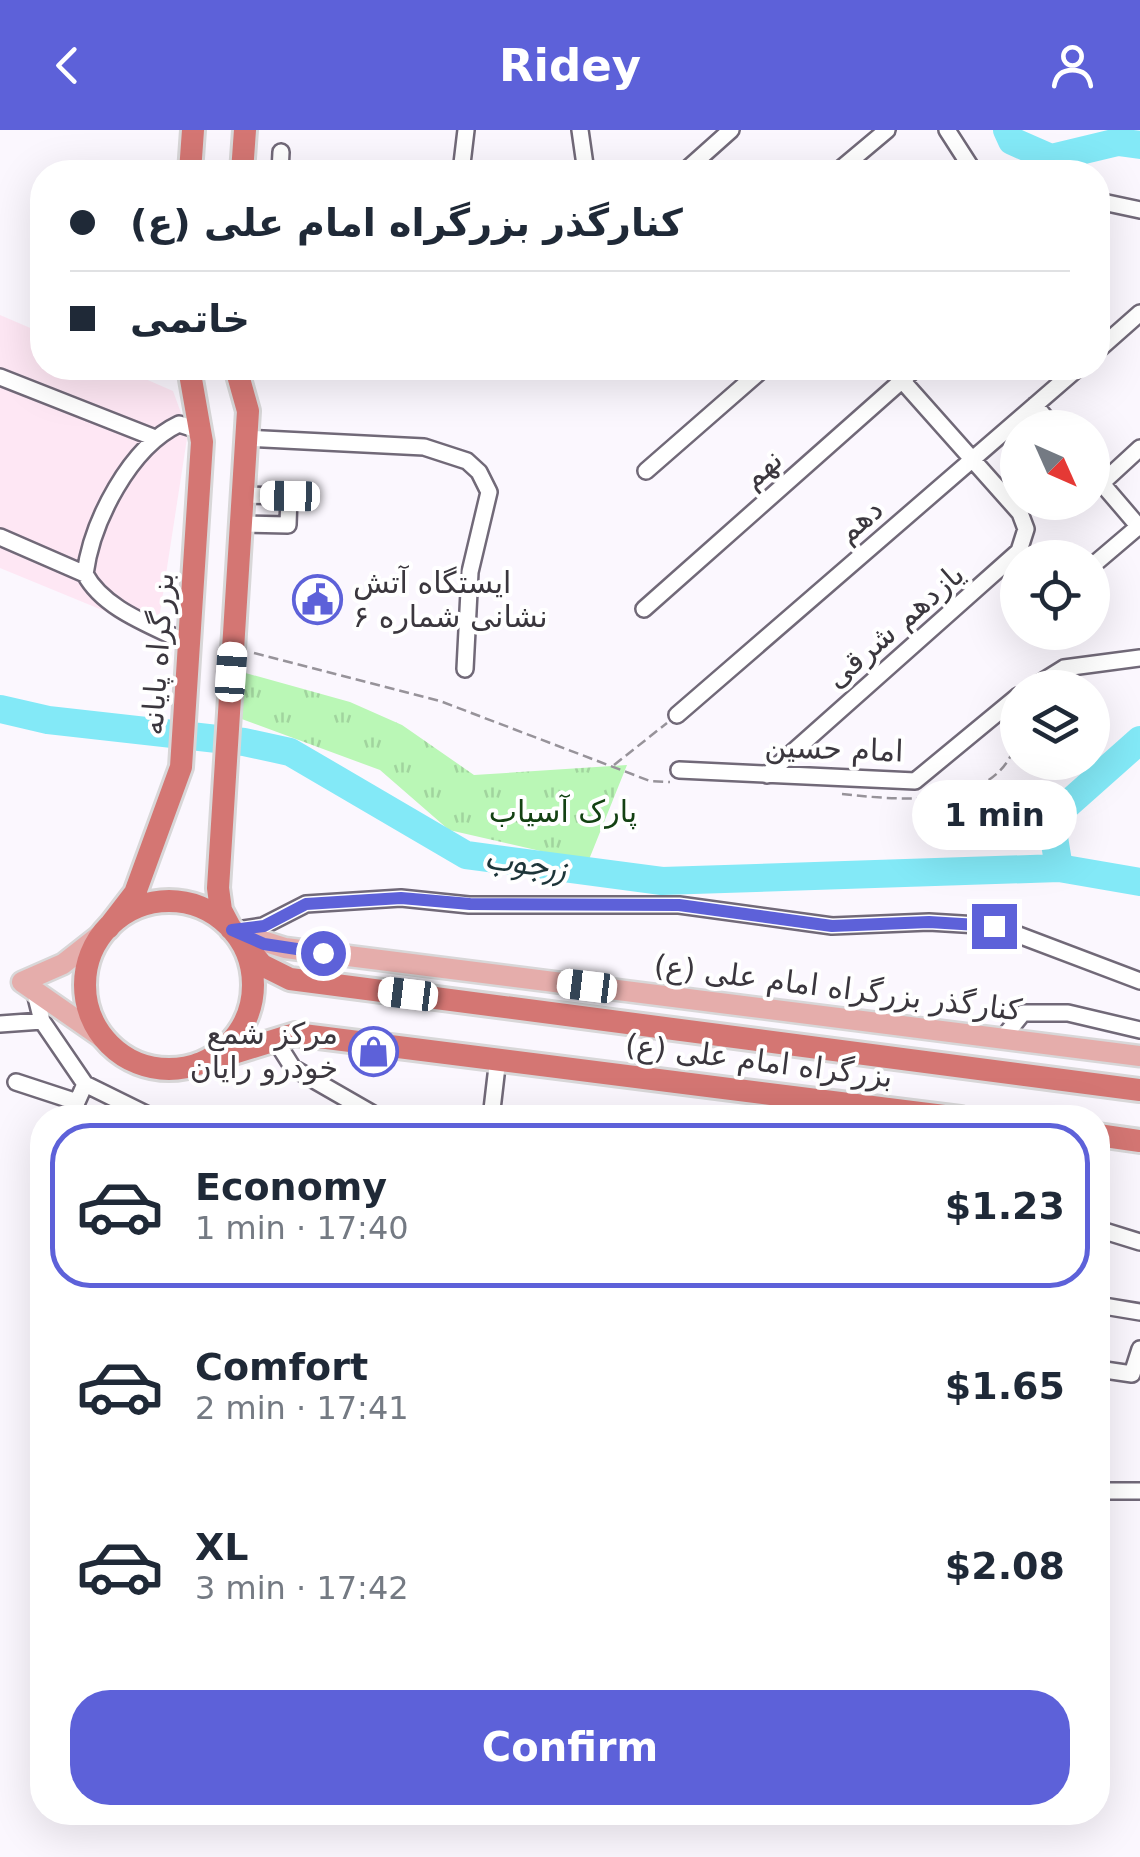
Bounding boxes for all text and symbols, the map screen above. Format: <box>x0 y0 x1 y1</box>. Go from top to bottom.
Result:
icon: back <box>40 38 95 93</box>
icon: person <box>1045 38 1100 93</box>
text: Ridey <box>499 39 641 92</box>
text: کنارگذر بزرگراه امام علی (ع) <box>130 201 683 245</box>
text: خاتمی <box>130 297 250 341</box>
north arrow <box>1000 410 1110 520</box>
map controls <box>1000 410 1110 780</box>
street label: نهم <box>734 442 790 496</box>
car <box>260 480 320 512</box>
street label: دهم <box>830 491 890 551</box>
button: locate <box>1000 540 1110 650</box>
street label: یازدهم شرقی <box>818 556 972 696</box>
place label: ایستگاه آتش نشانی شماره ۶ <box>353 565 548 634</box>
street label: بزرگراه پایانه <box>134 571 182 737</box>
public building icon: ایستگاه آتش نشانی شماره ۶ <box>292 574 344 626</box>
car <box>214 641 248 703</box>
button: layers <box>1000 670 1110 780</box>
street label: امام حسین <box>764 729 904 768</box>
callout: 1 min <box>912 781 1076 851</box>
park label: پارک آسیاب <box>489 794 637 830</box>
text: 1 min <box>944 796 1045 834</box>
water label: زرجوب <box>482 838 572 889</box>
route end <box>972 904 1017 949</box>
route start <box>301 931 346 976</box>
street label: کنارگذر بزرگراه امام علی (ع) <box>652 948 1025 1028</box>
car <box>555 967 619 1005</box>
car <box>376 975 440 1013</box>
place label: مرکز شمع خودرو رایان <box>190 1016 338 1086</box>
shop icon: مرکز شمع خودرو رایان <box>347 1025 399 1077</box>
street label: بزرگراه امام علی (ع) <box>623 1027 895 1094</box>
icon: car <box>75 1161 165 1251</box>
text: Economy <box>195 1165 387 1209</box>
text: $1.23 <box>945 1184 1065 1228</box>
text: 1 min · 17:40 <box>195 1209 409 1247</box>
icon: car <box>75 1341 165 1431</box>
text: Comfort <box>195 1345 368 1389</box>
text: $1.65 <box>945 1364 1065 1408</box>
text: 2 min · 17:41 <box>195 1389 409 1427</box>
icon: car <box>75 1521 165 1611</box>
text: XL <box>195 1525 249 1569</box>
text: $2.08 <box>945 1544 1065 1588</box>
text: 3 min · 17:42 <box>195 1569 409 1607</box>
button: Confirm <box>70 1690 1070 1805</box>

